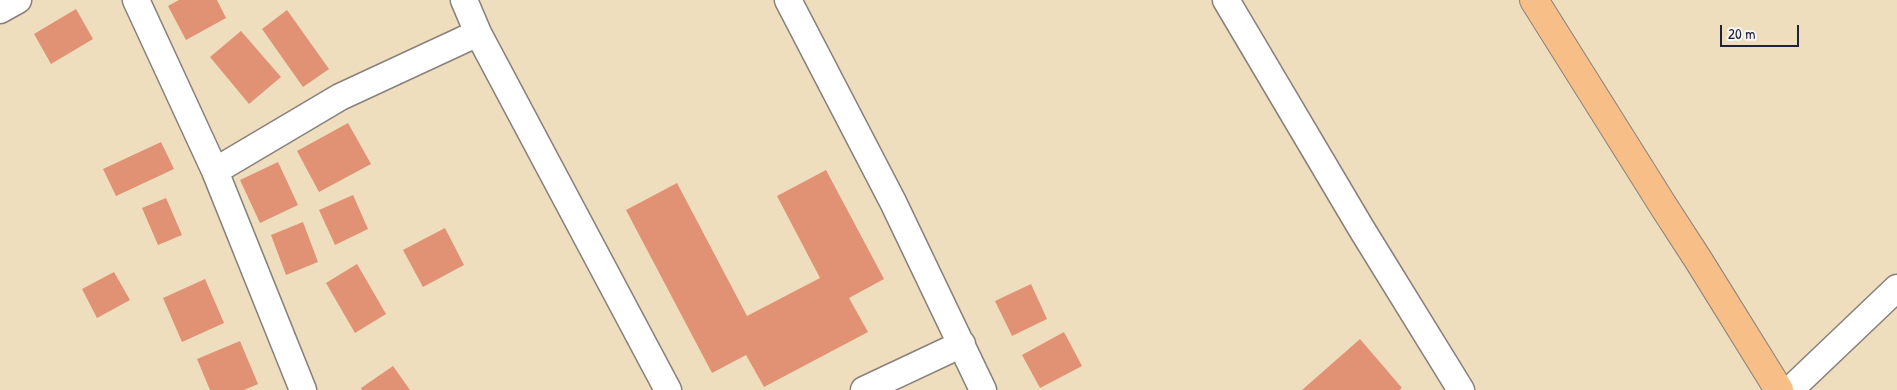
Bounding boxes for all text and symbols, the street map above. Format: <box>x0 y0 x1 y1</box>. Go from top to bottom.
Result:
scale bar <box>1722 15 1801 47</box>
text: 20 m <box>1728 23 1755 44</box>

